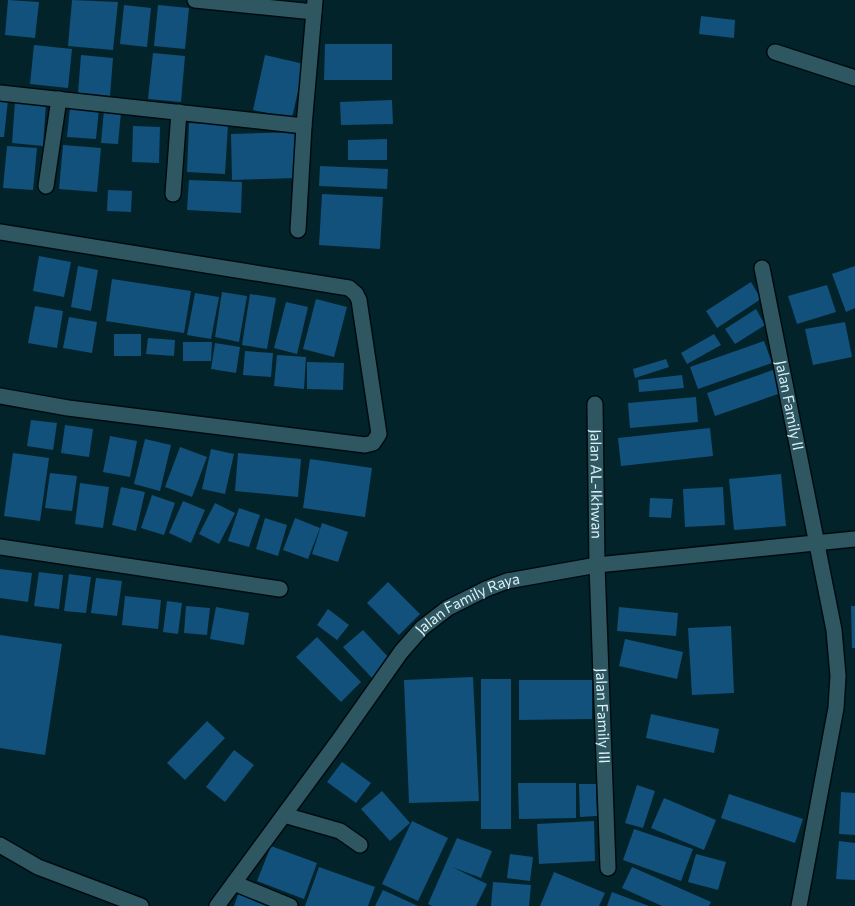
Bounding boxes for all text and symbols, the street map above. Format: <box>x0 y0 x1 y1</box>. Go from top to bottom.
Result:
street label: Jalan Family II <box>773 359 808 452</box>
street label: Jalan AL-Ikhwan <box>587 429 607 539</box>
street label: Jalan Family Raya <box>411 569 521 638</box>
street label: Jalan Family III <box>593 668 614 764</box>

